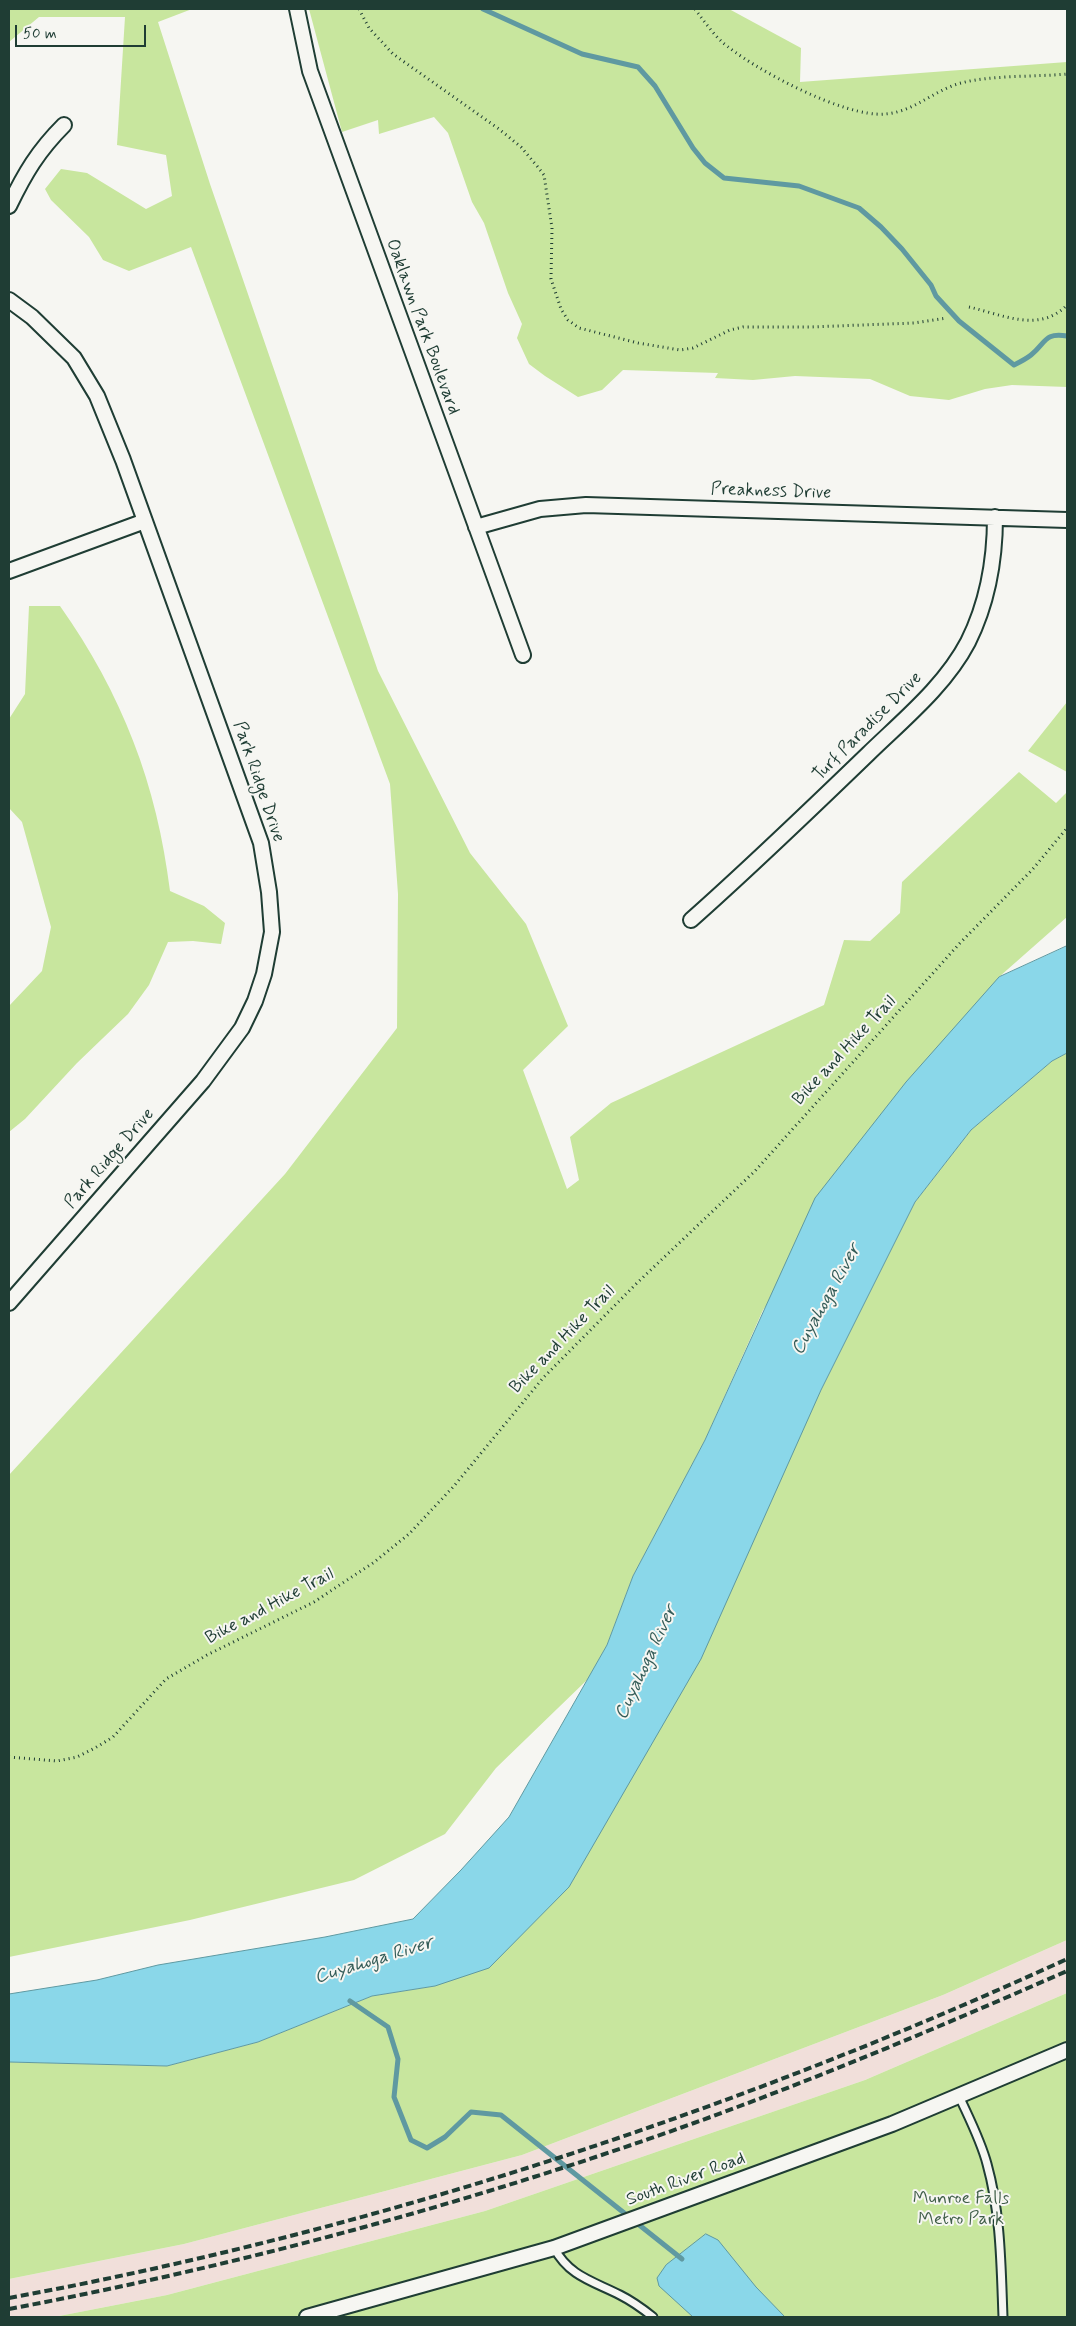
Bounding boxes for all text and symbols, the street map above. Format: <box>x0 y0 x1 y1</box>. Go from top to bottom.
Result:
scale bar <box>18 15 149 47</box>
text: 50 m <box>23 24 57 44</box>
street label: Oaklawn Park Boulevard <box>380 236 464 418</box>
street label: Preakness Drive <box>710 479 832 505</box>
street label: Turf Paradise Drive <box>809 668 927 786</box>
street label: Park Ridge Drive <box>227 719 289 845</box>
street label: Bike and Hike Trail <box>789 992 901 1110</box>
street label: Park Ridge Drive <box>60 1104 160 1214</box>
water label: Cuyahoga River <box>787 1241 867 1359</box>
street label: Bike and Hike Trail <box>506 1281 620 1399</box>
street label: Bike and Hike Trail <box>202 1564 338 1650</box>
water label: Cuyahoga River <box>611 1602 683 1724</box>
water label: Cuyahoga River <box>312 1932 436 1990</box>
street label: South River Road <box>624 2149 748 2211</box>
park label: Munroe Falls Metro Park <box>913 2188 1009 2230</box>

